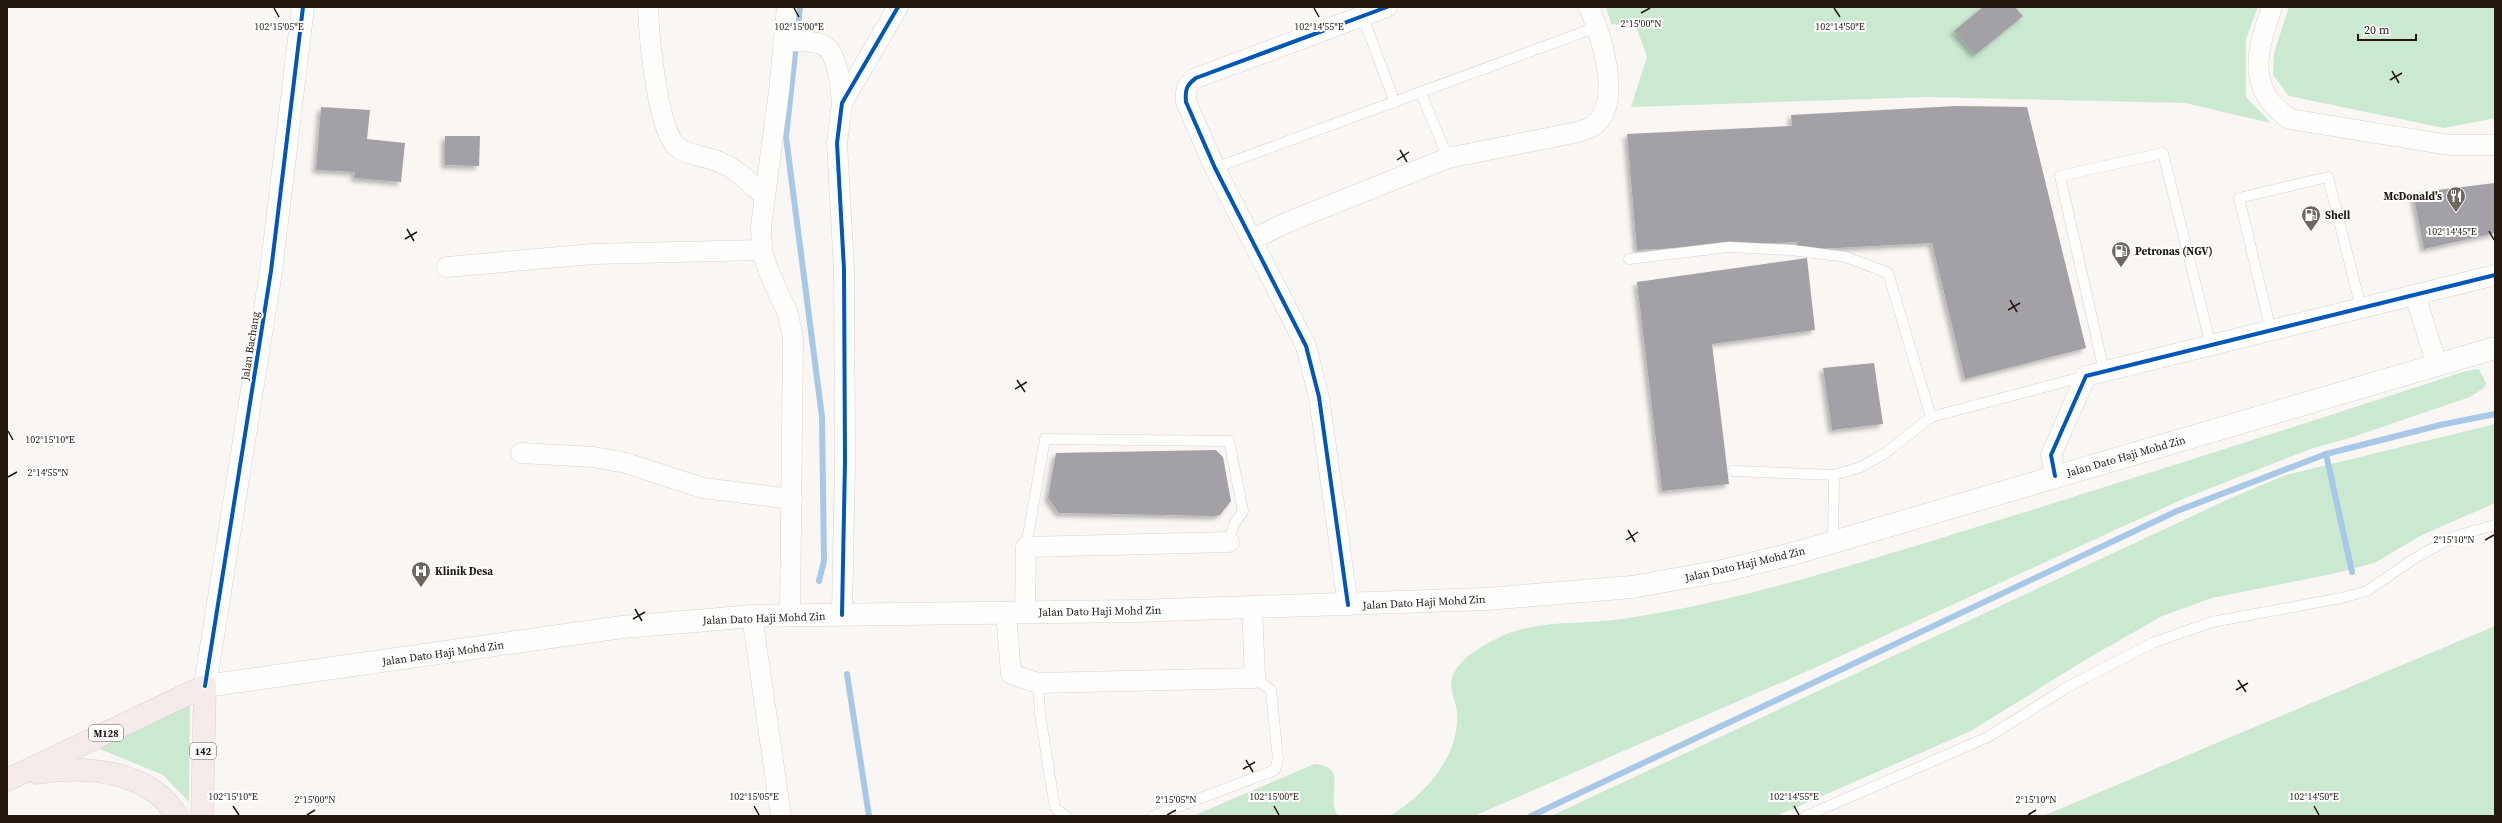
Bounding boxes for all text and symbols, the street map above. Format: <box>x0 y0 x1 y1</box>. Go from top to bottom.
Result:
scale bar <box>2358 16 2416 42</box>
text: 2°15'00"N <box>1620 17 1662 30</box>
text: 102°15'05"E <box>254 20 304 33</box>
text: 102°15'00"E <box>774 20 824 33</box>
text: 102°14'55"E <box>1294 20 1344 33</box>
text: 102°14'50"E <box>1815 20 1865 33</box>
text: 20 m <box>2364 22 2390 38</box>
restaurant icon: McDonald's <box>2445 185 2467 213</box>
place label: McDonald's <box>2384 189 2442 204</box>
fuel station icon: Shell <box>2300 204 2322 232</box>
place label: Shell <box>2325 208 2351 223</box>
text: 102°14'45"E <box>2427 225 2477 238</box>
fuel station icon: Petronas (NGV) <box>2110 240 2132 268</box>
place label: Petronas (NGV) <box>2135 244 2213 259</box>
street label: Jalan Bachang <box>237 310 263 383</box>
street label: Jalan Dato Haji Mohd Zin <box>2064 432 2188 481</box>
text: 102°15'10"E <box>25 433 75 446</box>
text: 2°14'55"N <box>27 466 69 479</box>
text: 2°15'10"N <box>2433 533 2475 546</box>
street label: Jalan Dato Haji Mohd Zin <box>1683 543 1807 586</box>
hospital icon: Klinik Desa <box>410 560 432 588</box>
place label: Klinik Desa <box>435 564 493 579</box>
street label: Jalan Dato Haji Mohd Zin <box>1361 592 1486 613</box>
street label: Jalan Dato Haji Mohd Zin <box>1037 603 1162 620</box>
street label: Jalan Dato Haji Mohd Zin <box>701 609 826 628</box>
street label: Jalan Dato Haji Mohd Zin <box>380 637 505 670</box>
road number: M128 <box>89 725 123 741</box>
road number: 142 <box>190 743 216 759</box>
text: 102°15'10"E <box>208 790 258 803</box>
text: 102°15'05"E <box>729 790 779 803</box>
text: 102°15'00"E <box>1249 790 1299 803</box>
text: 102°14'55"E <box>1769 790 1819 803</box>
text: 102°14'50"E <box>2289 790 2339 803</box>
text: 2°15'00"N <box>294 793 336 806</box>
text: 2°15'05"N <box>1155 793 1197 806</box>
text: 2°15'10"N <box>2015 793 2057 806</box>

